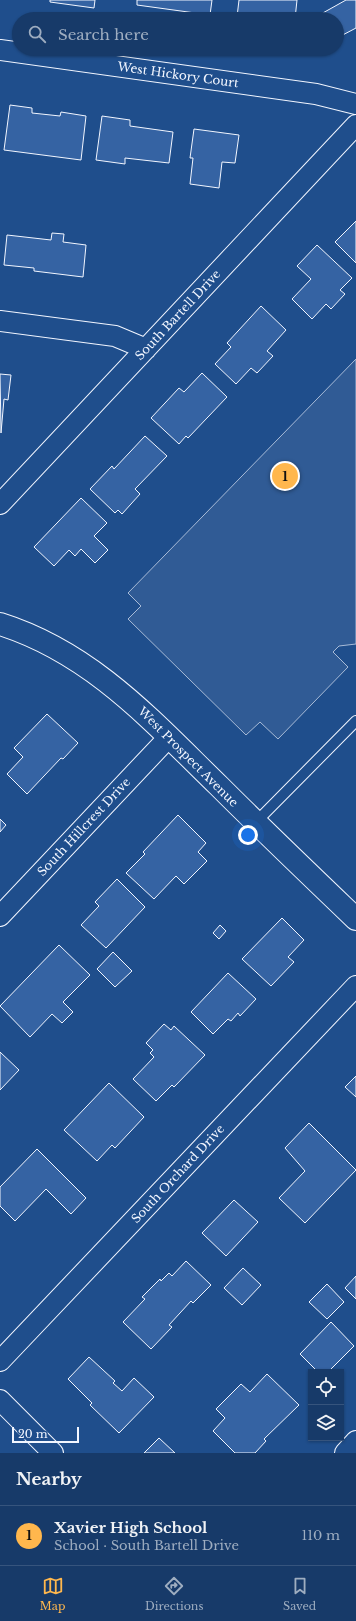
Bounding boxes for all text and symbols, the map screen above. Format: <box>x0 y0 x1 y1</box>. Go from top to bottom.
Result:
search box <box>12 12 344 56</box>
icon: search <box>26 23 48 45</box>
text: Search here <box>58 25 149 44</box>
street label: West Hickory Court <box>116 58 240 90</box>
street label: South Bartell Drive <box>132 266 224 363</box>
pin: 1 <box>272 461 298 491</box>
street label: West Prospect Avenue <box>135 703 242 810</box>
street label: South Hillcrest Drive <box>34 774 133 879</box>
your location <box>238 825 258 845</box>
street label: South Orchard Drive <box>128 1121 227 1226</box>
map controls <box>308 1369 344 1441</box>
button: locate <box>308 1369 344 1405</box>
button: layers <box>308 1405 344 1441</box>
scale bar <box>12 1425 79 1444</box>
text: 20 m <box>18 1427 48 1441</box>
text: Nearby <box>16 1469 82 1490</box>
text: Xavier High School <box>54 1518 207 1537</box>
text: 1 <box>26 1527 32 1544</box>
text: 110 m <box>301 1527 340 1544</box>
text: School · South Bartell Drive <box>54 1537 239 1554</box>
tab: Map <box>40 1575 65 1613</box>
tab: Directions <box>145 1575 203 1613</box>
tab: Saved <box>283 1575 316 1613</box>

